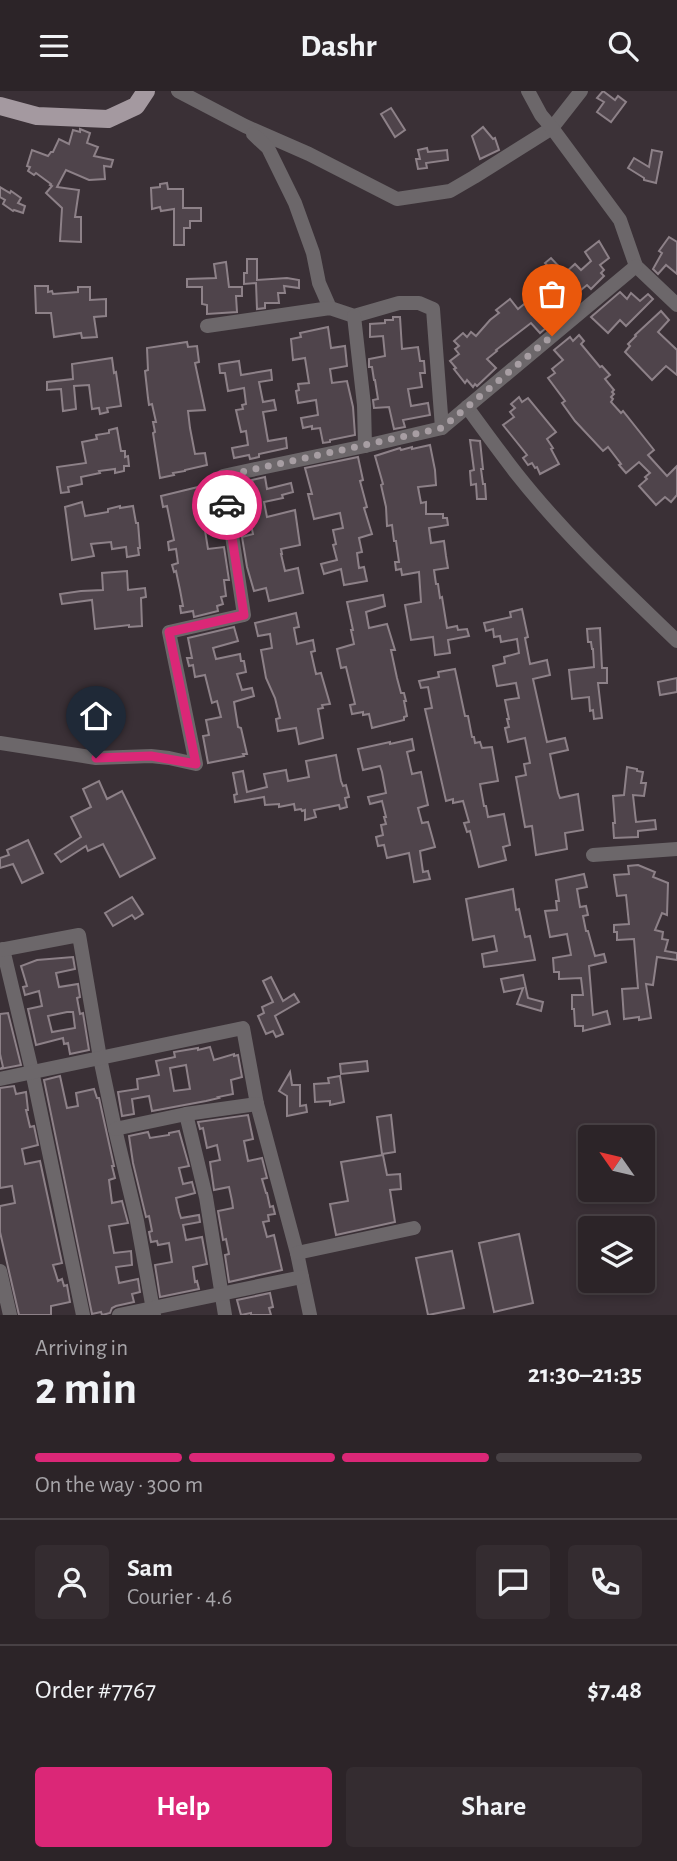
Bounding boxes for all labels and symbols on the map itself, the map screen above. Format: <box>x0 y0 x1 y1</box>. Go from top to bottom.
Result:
pin <box>522 264 582 336</box>
courier <box>192 470 262 540</box>
pin <box>66 686 126 758</box>
north arrow <box>578 1125 654 1202</box>

